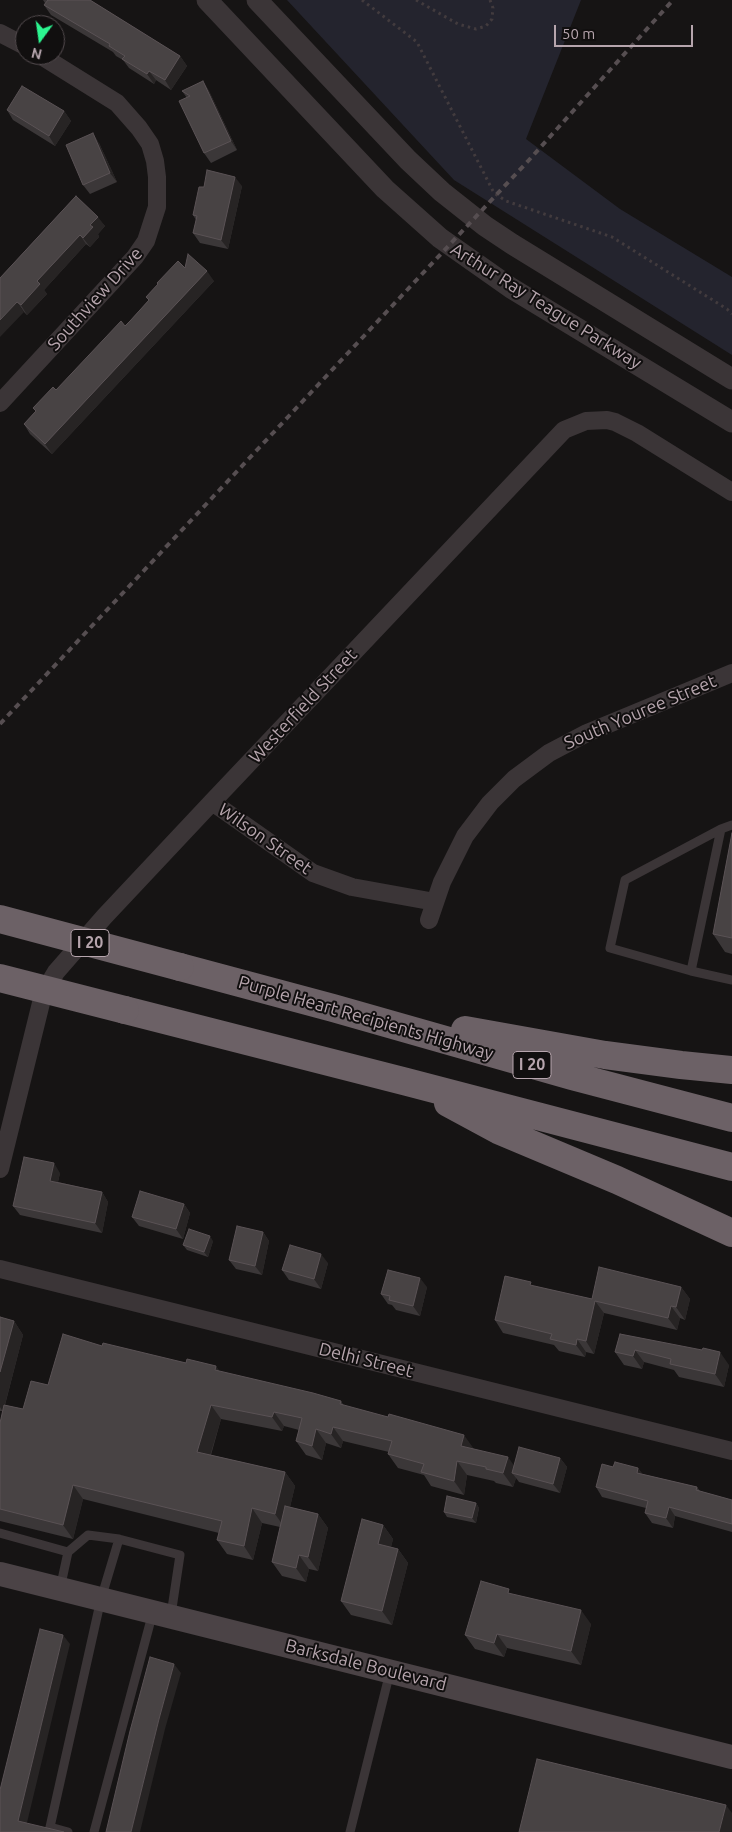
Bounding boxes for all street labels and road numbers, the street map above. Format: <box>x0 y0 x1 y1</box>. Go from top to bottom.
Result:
street label: Arthur Ray Teague Parkway <box>447 238 645 374</box>
street label: Southview Drive <box>43 243 147 355</box>
street label: Westerfield Street <box>244 644 362 768</box>
street label: South Youree Street <box>561 670 719 754</box>
street label: Wilson Street <box>214 799 316 879</box>
road number: I 20 <box>71 930 109 956</box>
street label: Purple Heart Recipients Highway <box>236 971 496 1065</box>
road number: I 20 <box>513 1052 551 1078</box>
street label: Delhi Street <box>317 1338 415 1382</box>
street label: Barksdale Boulevard <box>283 1635 449 1695</box>

